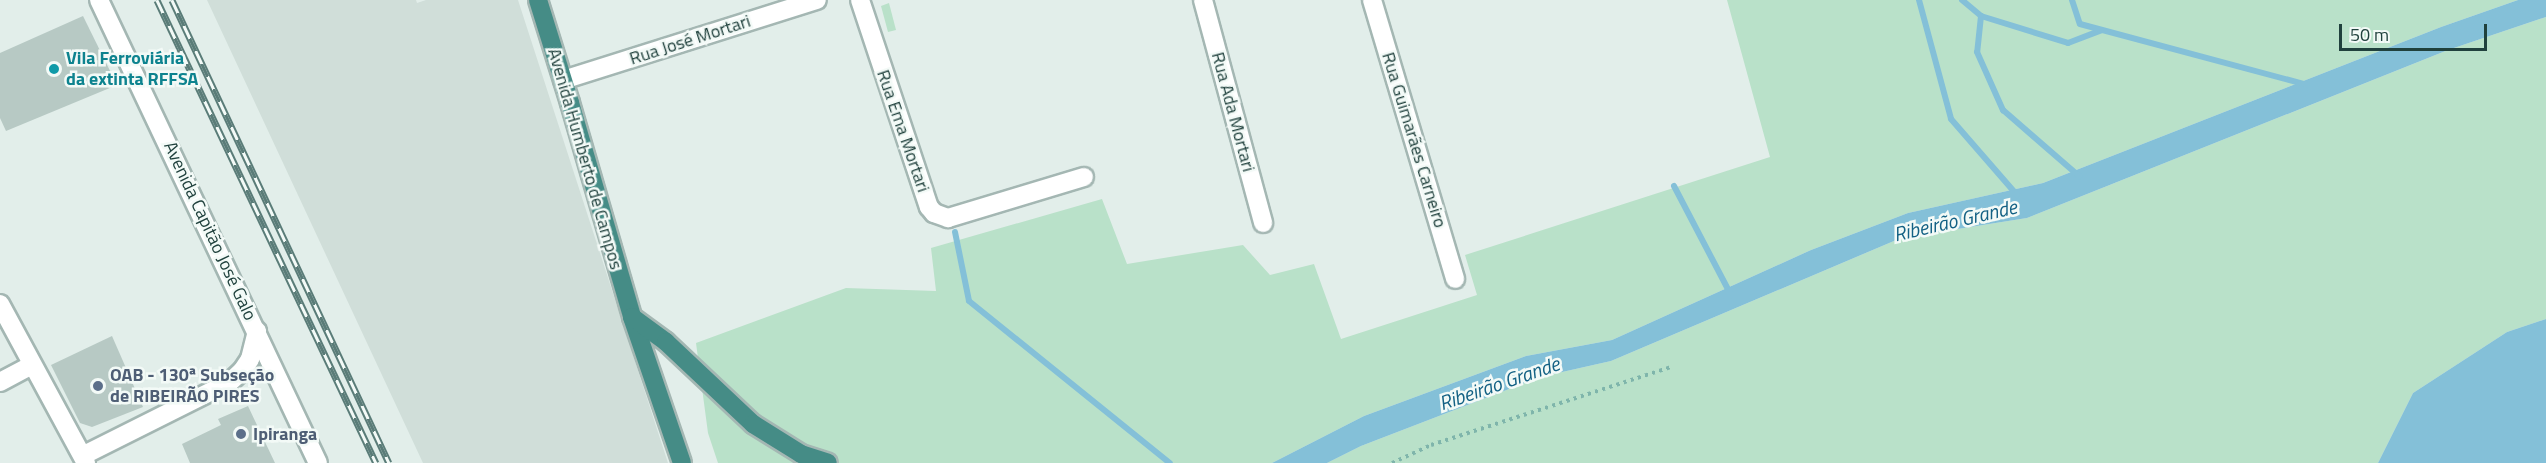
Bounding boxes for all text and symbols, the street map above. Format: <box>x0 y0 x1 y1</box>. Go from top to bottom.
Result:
street label: Rua José Mortari <box>627 10 753 70</box>
scale bar <box>2342 12 2490 50</box>
text: 50 m <box>2350 21 2389 48</box>
street label: Avenida Humberto de Campos <box>543 46 627 272</box>
place label: Vila Ferroviária da extinta RFFSA <box>66 48 198 90</box>
street label: Rua Ada Mortari <box>1207 50 1259 174</box>
street label: Rua Guimarães Carneiro <box>1377 50 1451 230</box>
marker: Vila Ferroviária da extinta RFFSA <box>47 62 61 76</box>
street label: Rua Ema Mortari <box>872 67 934 195</box>
street label: Avenida Capitão José Galo <box>159 138 261 324</box>
water label: Ribeirão Grande <box>1891 194 2019 246</box>
water label: Ribeirão Grande <box>1436 351 1562 415</box>
place label: OAB - 130ª Subseção de RIBEIRÃO PIRES <box>110 365 274 407</box>
marker: OAB - 130ª Subseção de RIBEIRÃO PIRES <box>91 379 105 393</box>
place label: Ipiranga <box>253 423 317 445</box>
marker: Ipiranga <box>234 427 248 441</box>

